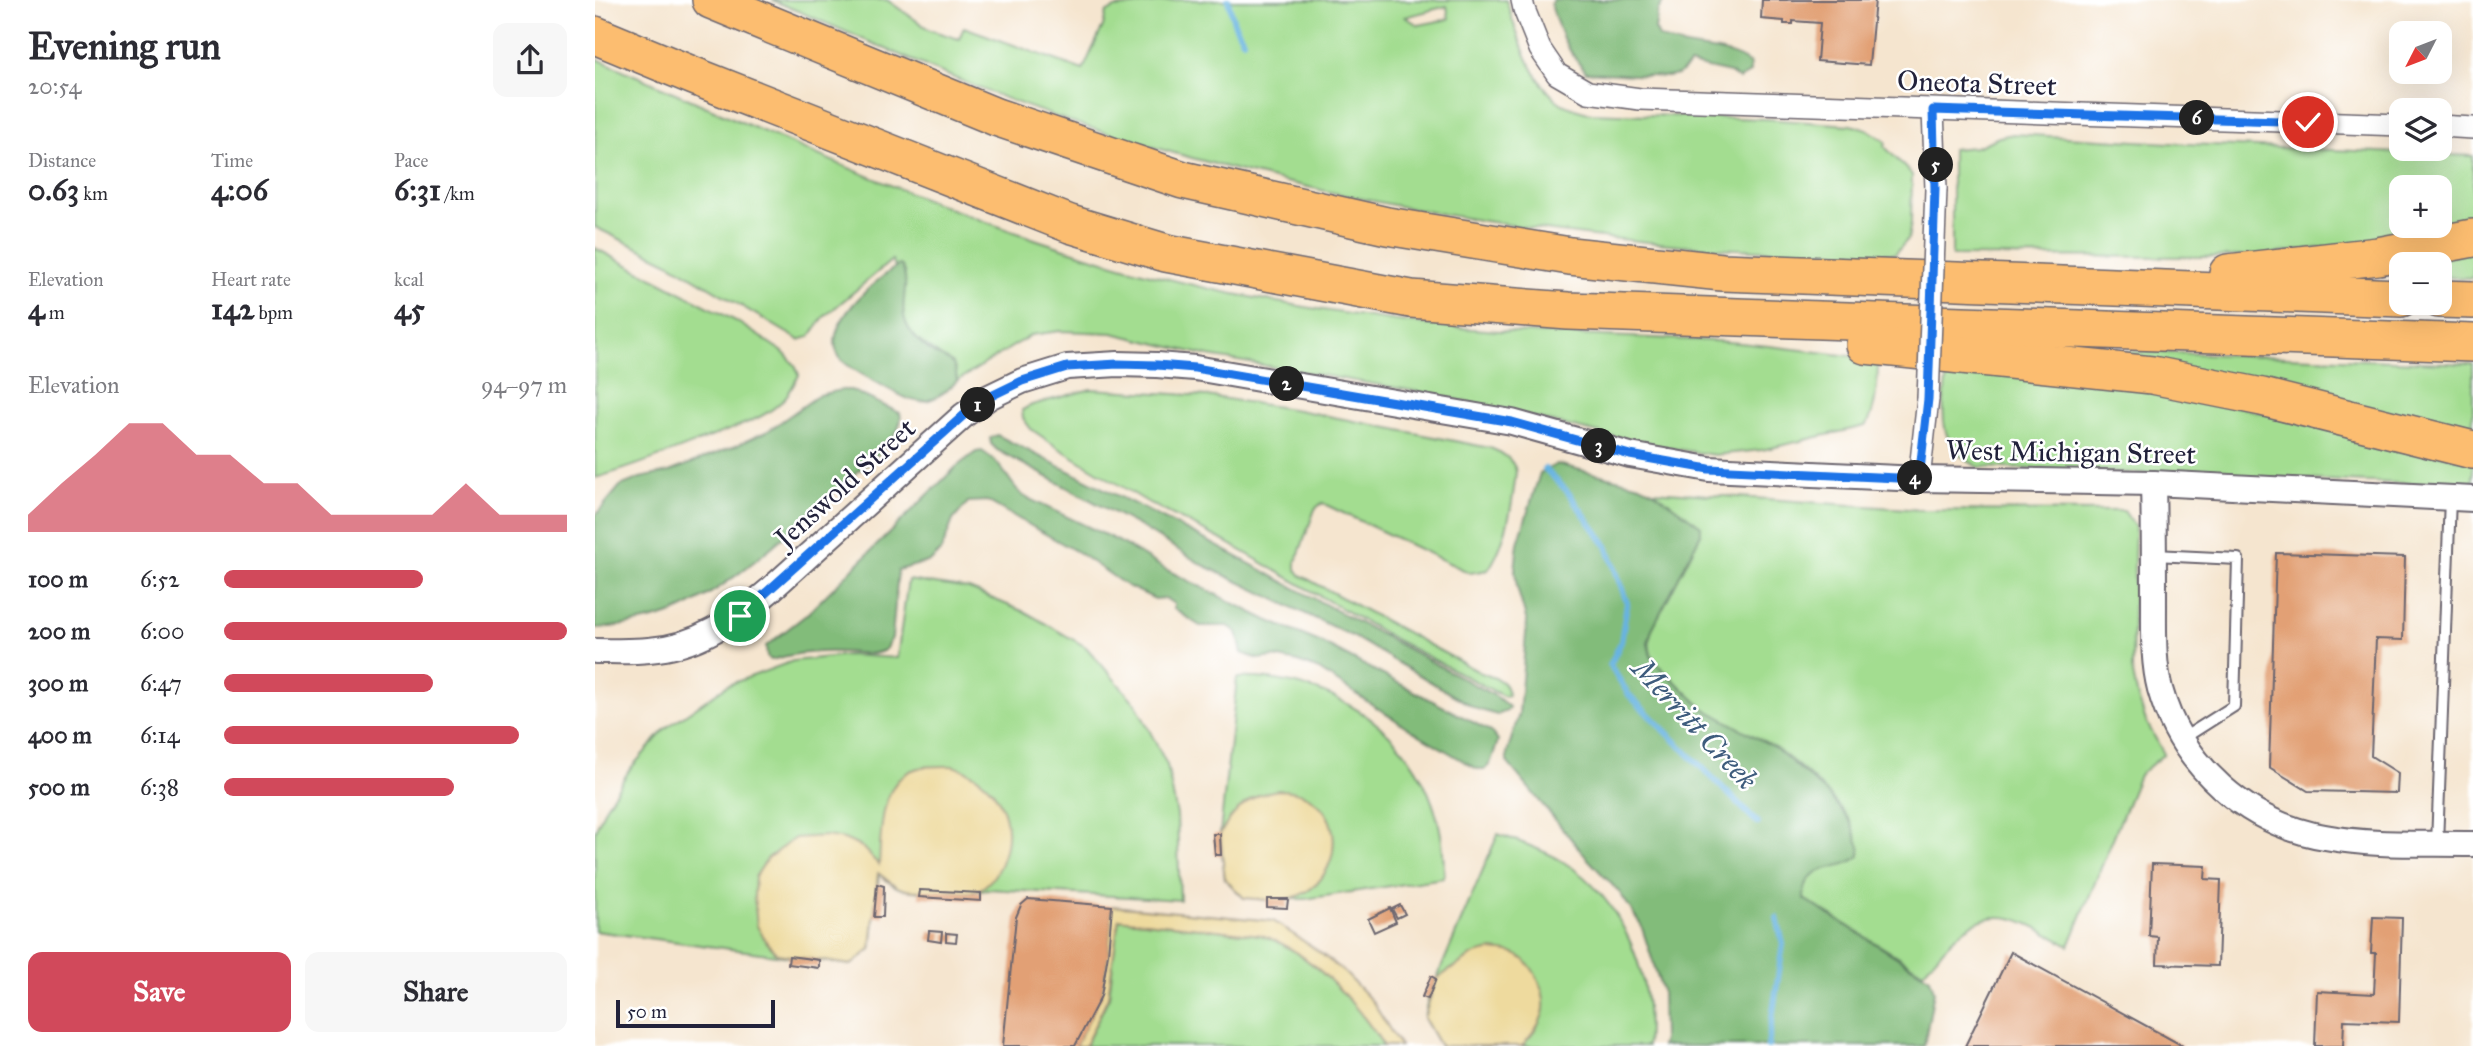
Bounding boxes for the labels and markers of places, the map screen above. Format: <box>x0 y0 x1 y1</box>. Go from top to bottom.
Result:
pin <box>2278 92 2338 152</box>
pin: 6 <box>2179 100 2215 136</box>
pin: 5 <box>1919 148 1953 182</box>
pin: 2 <box>1269 366 1305 402</box>
pin: 1 <box>961 388 995 422</box>
pin: 3 <box>1581 428 1616 464</box>
pin: 4 <box>1897 461 1933 496</box>
pin <box>710 586 770 646</box>

